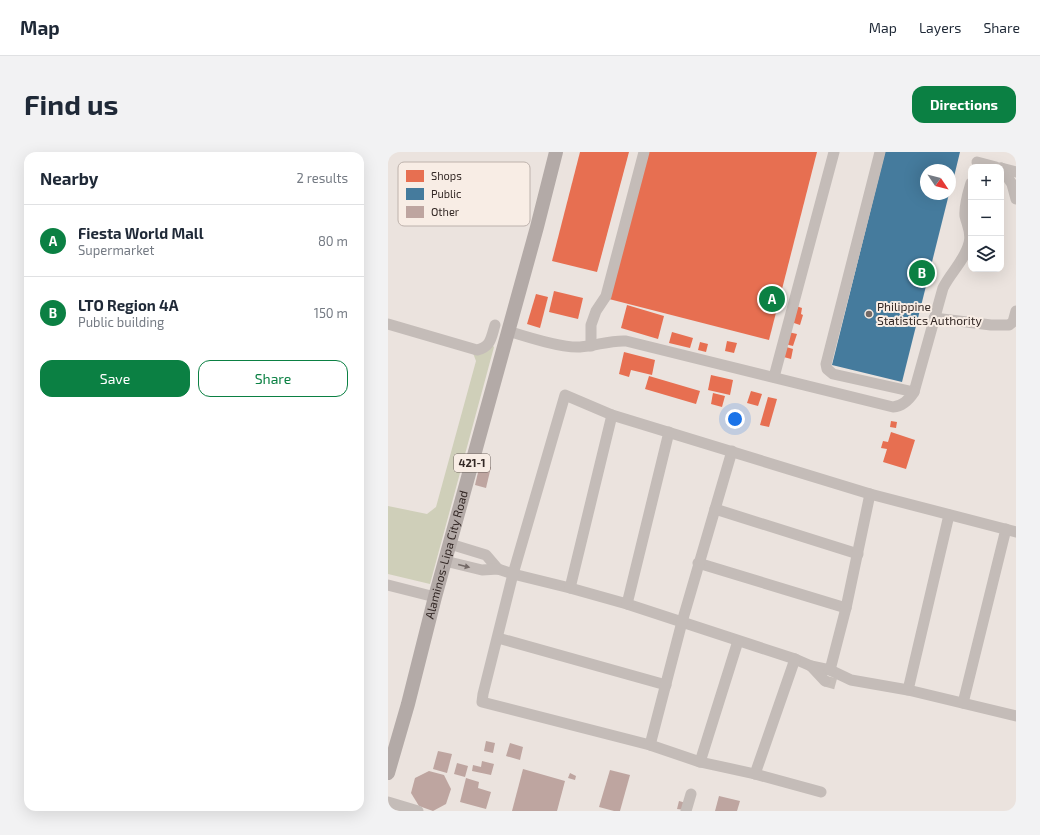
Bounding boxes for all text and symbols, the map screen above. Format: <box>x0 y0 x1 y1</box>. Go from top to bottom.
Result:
text: Map <box>20 16 60 39</box>
text: Map <box>869 19 897 36</box>
text: Layers <box>919 19 961 36</box>
text: Share <box>983 19 1020 36</box>
button: Directions <box>912 86 1016 123</box>
text: Find us <box>24 87 118 121</box>
legend <box>398 162 530 226</box>
north arrow <box>920 164 956 200</box>
map controls <box>968 164 1004 272</box>
button: + <box>968 164 1004 200</box>
text: Nearby <box>40 168 98 188</box>
text: Shops <box>431 169 462 182</box>
text: 2 results <box>296 170 348 186</box>
text: Public <box>431 187 461 200</box>
button: − <box>968 200 1004 236</box>
text: Other <box>431 205 460 218</box>
text: Fiesta World Mall <box>78 224 204 242</box>
text: A <box>49 233 57 249</box>
text: 80 m <box>318 233 348 249</box>
button: layers <box>968 236 1004 272</box>
text: Supermarket <box>78 242 155 258</box>
pin: B <box>909 258 935 288</box>
pin: A <box>759 284 785 314</box>
text: LTO Region 4A <box>78 296 178 314</box>
place label: Philippine Statistics Authority <box>877 299 982 327</box>
text: B <box>49 305 57 321</box>
text: 150 m <box>314 305 348 321</box>
marker: Philippine Statistics Authority <box>864 309 874 319</box>
text: Public building <box>78 314 164 330</box>
button: Save <box>40 360 190 397</box>
button: Share <box>198 360 348 397</box>
your location <box>725 409 745 429</box>
road number: 421-1 <box>454 454 490 472</box>
street label: Alaminos-Lipa City Road <box>422 489 470 620</box>
one-way arrow <box>457 563 470 569</box>

